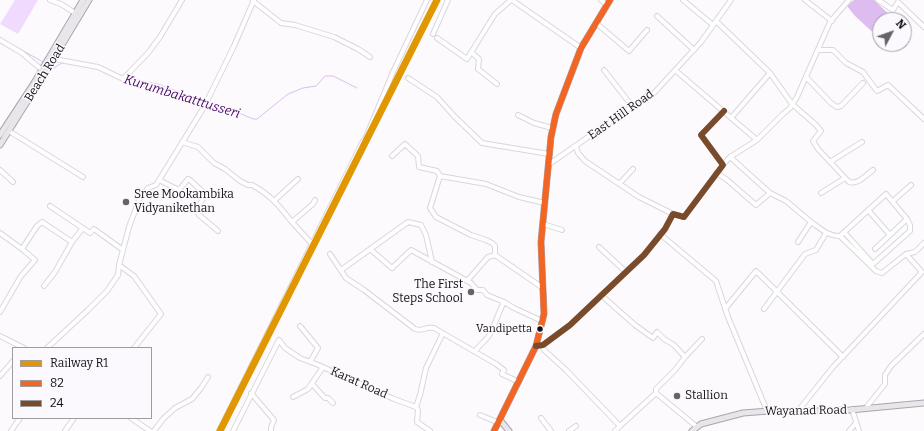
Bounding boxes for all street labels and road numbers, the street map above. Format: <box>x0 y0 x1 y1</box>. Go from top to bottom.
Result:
street label: Beach Road <box>22 42 68 104</box>
street label: East Hill Road <box>585 87 657 143</box>
street label: Karat Road <box>328 364 390 402</box>
street label: Wayanad Road <box>765 403 847 419</box>

